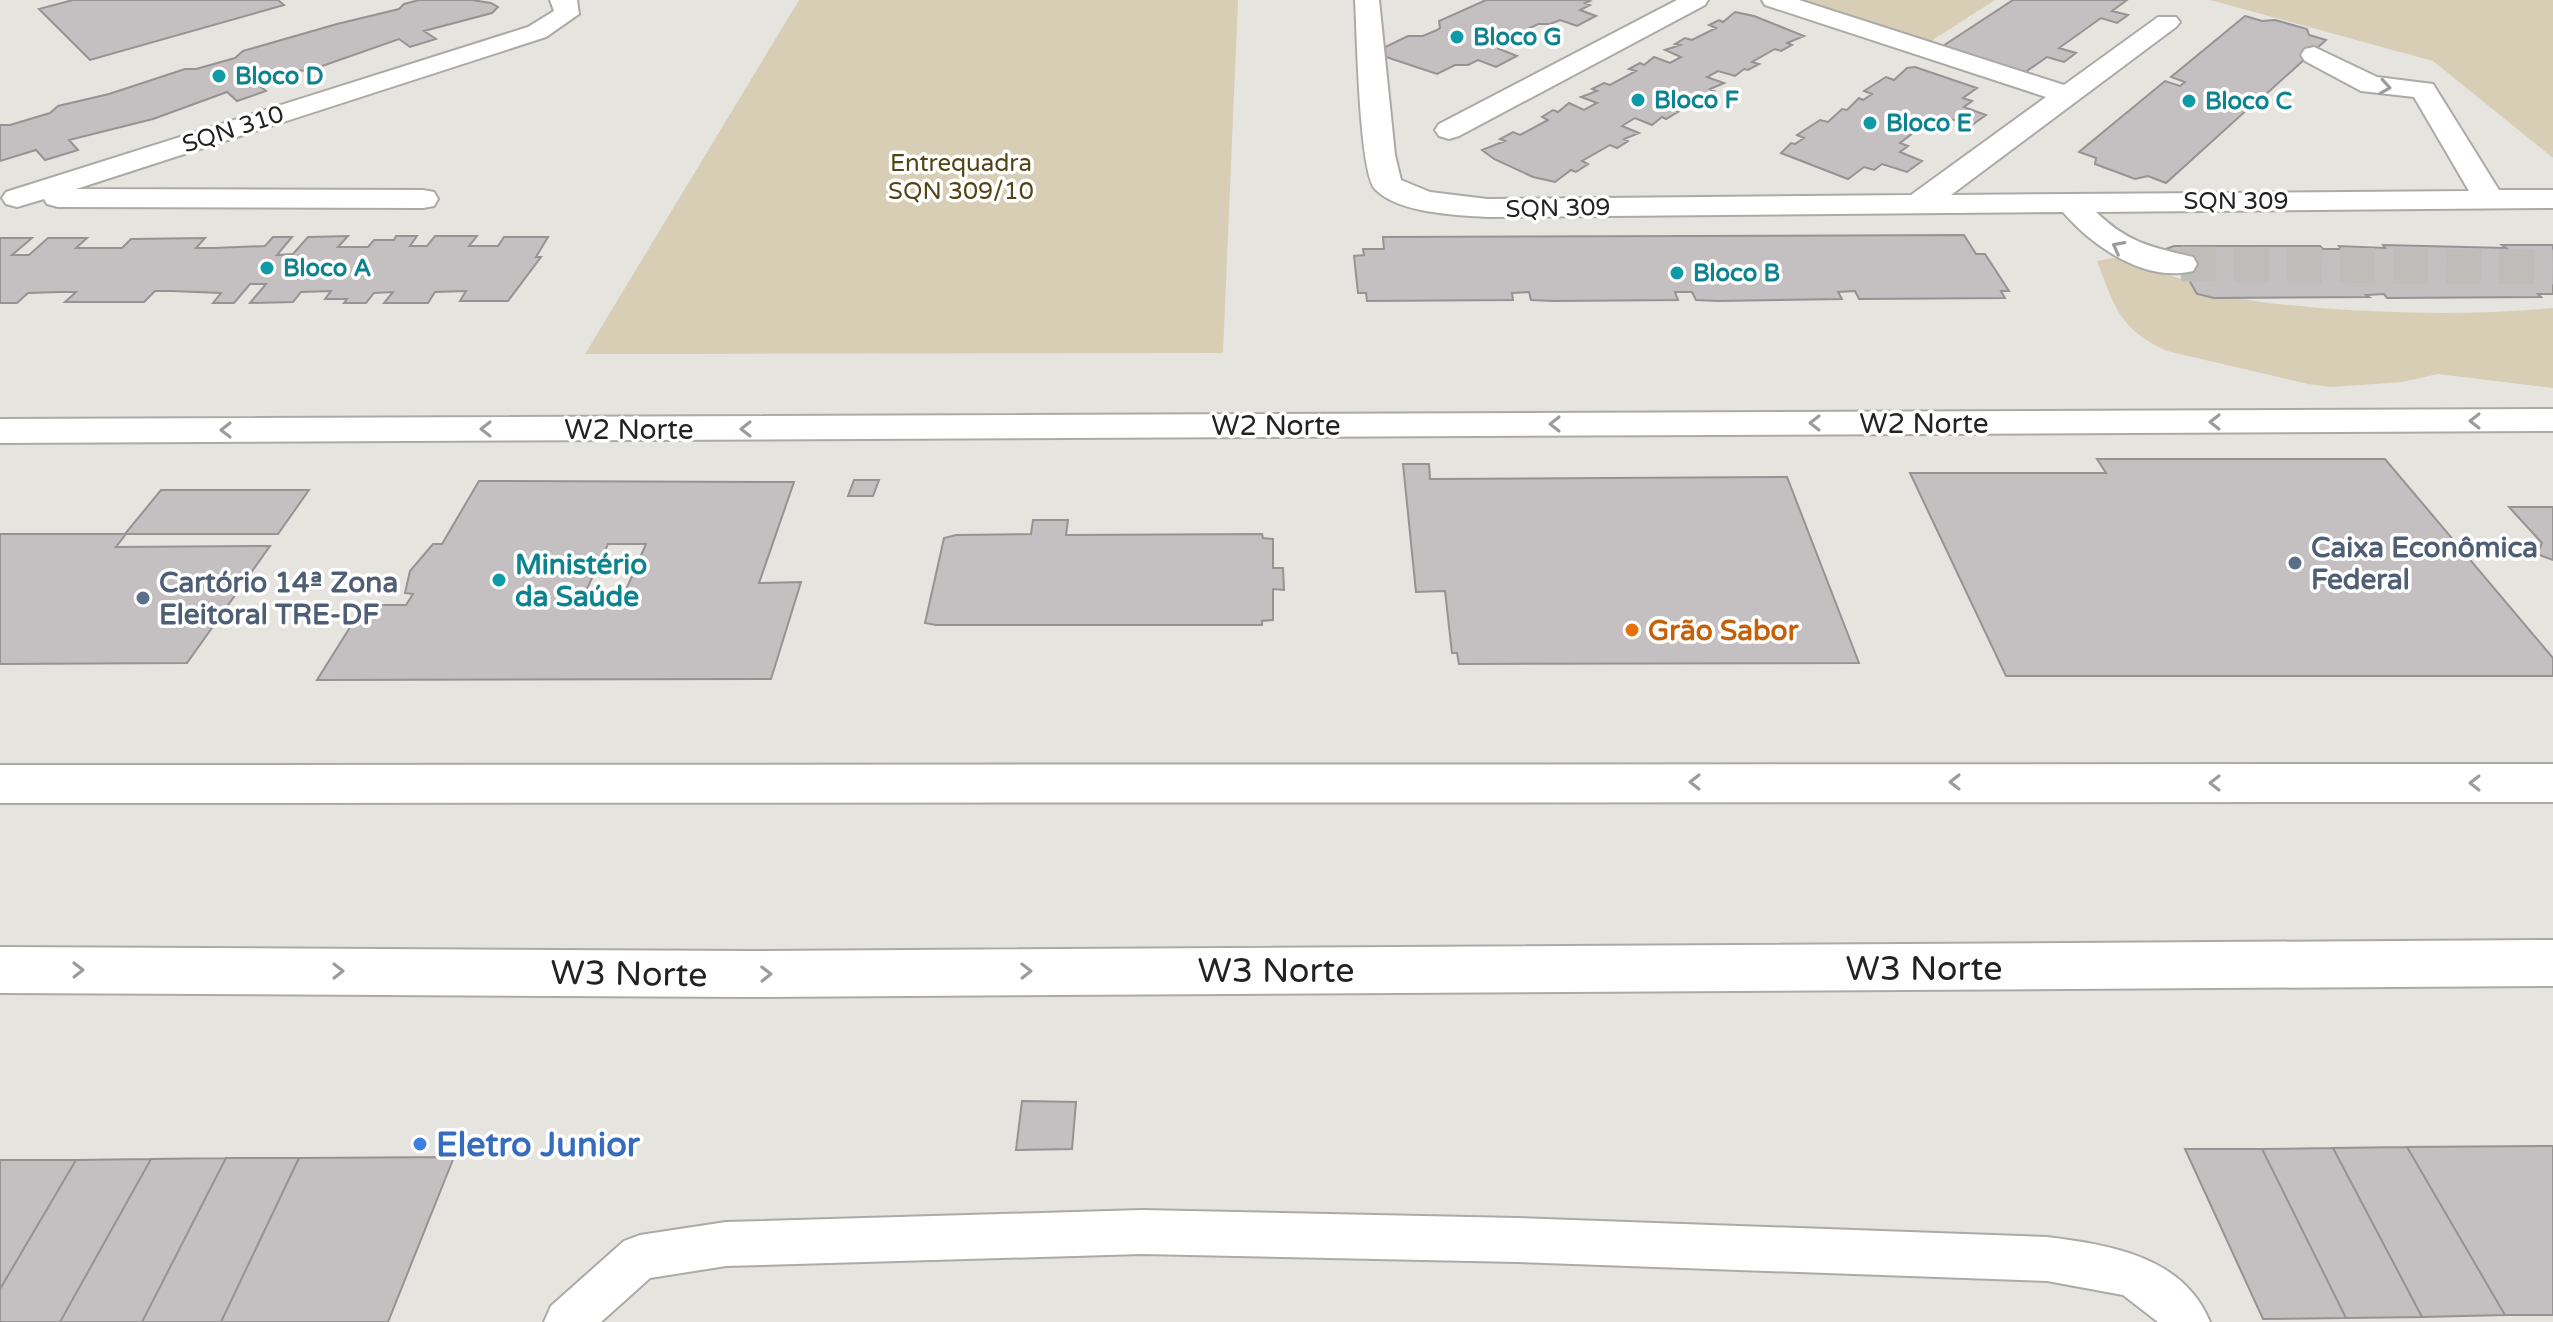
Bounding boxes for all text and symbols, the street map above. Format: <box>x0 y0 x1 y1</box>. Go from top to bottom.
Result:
place label: Bloco G <box>1473 23 1562 52</box>
marker: Bloco G <box>1448 28 1466 46</box>
place label: Bloco D <box>235 62 324 91</box>
marker: Bloco D <box>210 67 228 85</box>
one-way arrow <box>2378 78 2391 95</box>
place label: Bloco F <box>1654 86 1740 115</box>
place label: Bloco C <box>2205 87 2293 116</box>
marker: Bloco F <box>1629 91 1647 109</box>
marker: Bloco C <box>2180 92 2198 110</box>
street label: SQN 310 <box>179 99 288 159</box>
place label: Bloco E <box>1886 109 1972 138</box>
marker: Bloco E <box>1861 114 1879 132</box>
park label: Entrequadra SQN 309/10 <box>888 149 1034 206</box>
street label: SQN 309 <box>2184 187 2289 216</box>
street label: SQN 309 <box>1505 193 1611 224</box>
one-way arrow <box>2111 241 2126 256</box>
place label: Bloco A <box>283 254 372 283</box>
marker: Bloco A <box>258 259 276 277</box>
place label: Bloco B <box>1693 259 1780 288</box>
marker: Bloco B <box>1668 264 1686 282</box>
street label: W2 Norte <box>1859 407 1989 441</box>
street label: W2 Norte <box>1211 409 1341 443</box>
one-way arrow <box>2468 412 2481 430</box>
street label: W2 Norte <box>564 413 694 447</box>
one-way arrow <box>2208 413 2221 430</box>
one-way arrow <box>1808 414 1821 432</box>
one-way arrow <box>1548 415 1561 433</box>
one-way arrow <box>479 420 492 438</box>
one-way arrow <box>739 420 752 437</box>
one-way arrow <box>219 421 232 439</box>
place label: Caixa Econômica Federal <box>2311 531 2538 597</box>
place label: Ministério da Saúde <box>515 548 647 614</box>
marker: Caixa Econômica Federal <box>2286 554 2304 572</box>
place label: Cartório 14ª Zona Eleitoral TRE-DF <box>159 566 398 632</box>
marker: Ministério da Saúde <box>490 571 508 589</box>
marker: Cartório 14ª Zona Eleitoral TRE-DF <box>134 589 152 607</box>
place label: Grão Sabor <box>1648 614 1800 648</box>
marker: Grão Sabor <box>1623 621 1641 639</box>
one-way arrow <box>1688 773 1701 791</box>
one-way arrow <box>1948 773 1961 791</box>
one-way arrow <box>2208 774 2221 791</box>
one-way arrow <box>2468 774 2481 792</box>
street label: W3 Norte <box>1845 949 2003 990</box>
street label: W3 Norte <box>1197 951 1355 992</box>
street label: W3 Norte <box>550 953 708 996</box>
one-way arrow <box>72 961 85 979</box>
one-way arrow <box>332 962 345 980</box>
one-way arrow <box>1020 963 1033 980</box>
one-way arrow <box>760 965 773 983</box>
place label: Eletro Junior <box>436 1125 641 1166</box>
marker: Eletro Junior <box>411 1135 429 1153</box>

